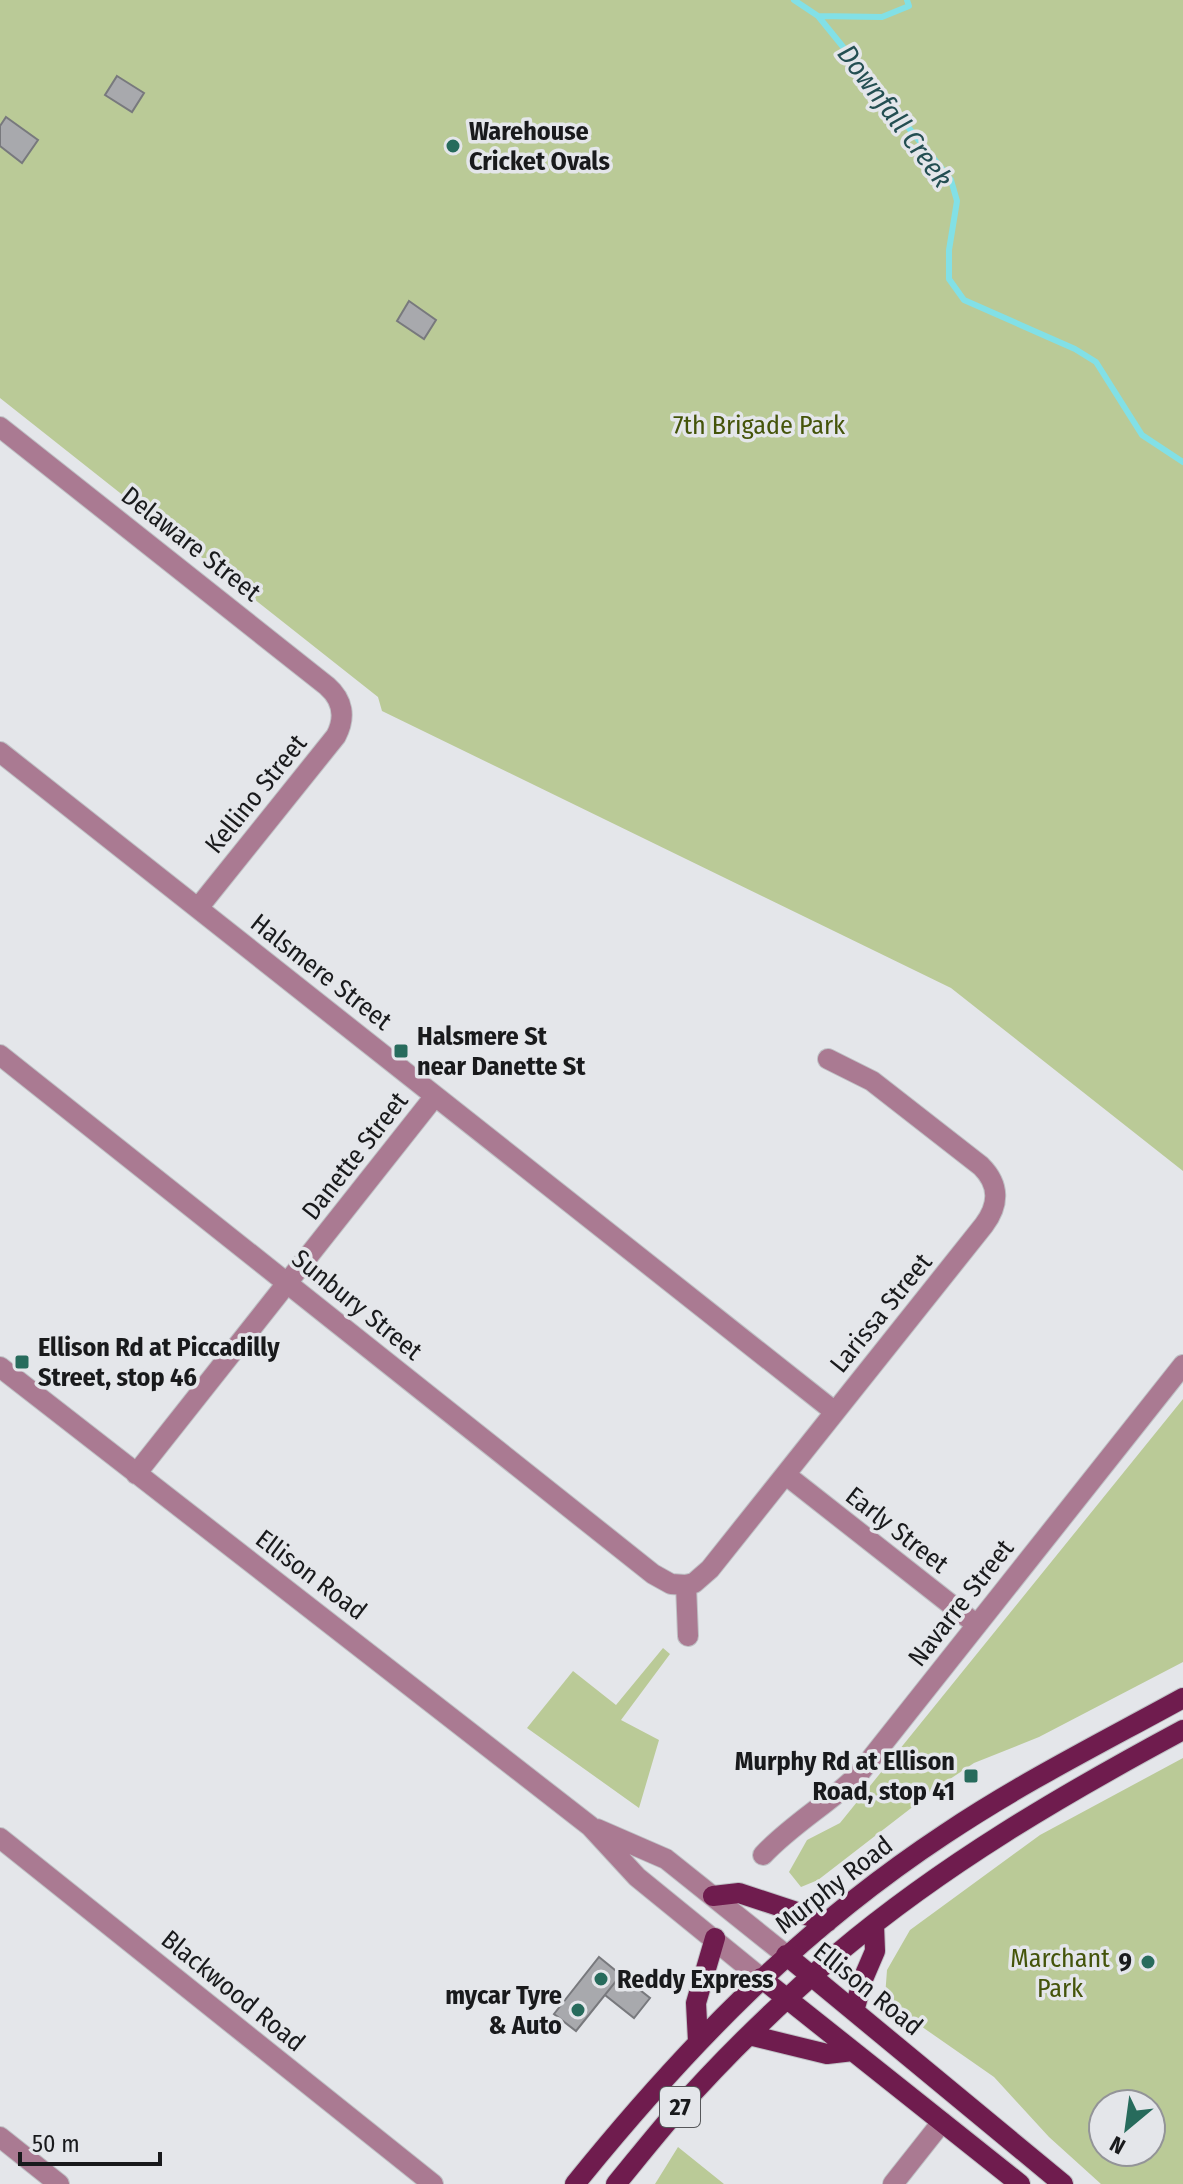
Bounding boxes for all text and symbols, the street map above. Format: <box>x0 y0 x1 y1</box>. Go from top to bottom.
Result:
water label: Downfall Creek <box>831 38 960 194</box>
place label: Warehouse Cricket Ovals <box>469 116 610 177</box>
marker: Warehouse Cricket Ovals <box>444 137 462 155</box>
park label: 7th Brigade Park <box>673 410 846 441</box>
street label: Delaware Street <box>115 480 267 608</box>
street label: Kellino Street <box>199 728 314 860</box>
street label: Halsmere Street <box>244 907 398 1037</box>
place label: Halsmere St near Danette St <box>417 1021 586 1082</box>
marker: Halsmere St near Danette St <box>392 1042 410 1060</box>
street label: Danette Street <box>295 1086 415 1226</box>
street label: Sunbury Street <box>286 1243 429 1367</box>
street label: Larissa Street <box>824 1247 939 1379</box>
place label: Ellison Rd at Piccadilly Street, stop 46 <box>38 1332 280 1393</box>
marker: Ellison Rd at Piccadilly Street, stop 46 <box>13 1353 31 1371</box>
street label: Early Street <box>839 1480 955 1580</box>
street label: Ellison Road <box>249 1523 373 1627</box>
street label: Navarre Street <box>902 1533 1020 1673</box>
place label: Murphy Rd at Ellison Road, stop 41 <box>735 1746 955 1807</box>
marker: Murphy Rd at Ellison Road, stop 41 <box>962 1767 980 1785</box>
street label: Murphy Road <box>769 1830 899 1940</box>
street label: Blackwood Road <box>155 1924 311 2058</box>
street label: Ellison Road <box>807 1936 929 2042</box>
park label: Marchant Park <box>1010 1943 1110 2004</box>
place label: 9 <box>1119 1947 1132 1978</box>
marker: 9 <box>1139 1953 1157 1971</box>
place label: Reddy Express <box>617 1964 774 1995</box>
marker: Reddy Express <box>592 1970 610 1988</box>
place label: mycar Tyre & Auto <box>445 1980 562 2041</box>
marker: mycar Tyre & Auto <box>569 2001 587 2019</box>
road number: 27 <box>660 2087 700 2127</box>
north arrow <box>1087 2088 1167 2168</box>
scale bar <box>20 2116 160 2166</box>
text: 50 m <box>32 2130 80 2158</box>
text: N <box>1105 2130 1130 2160</box>

